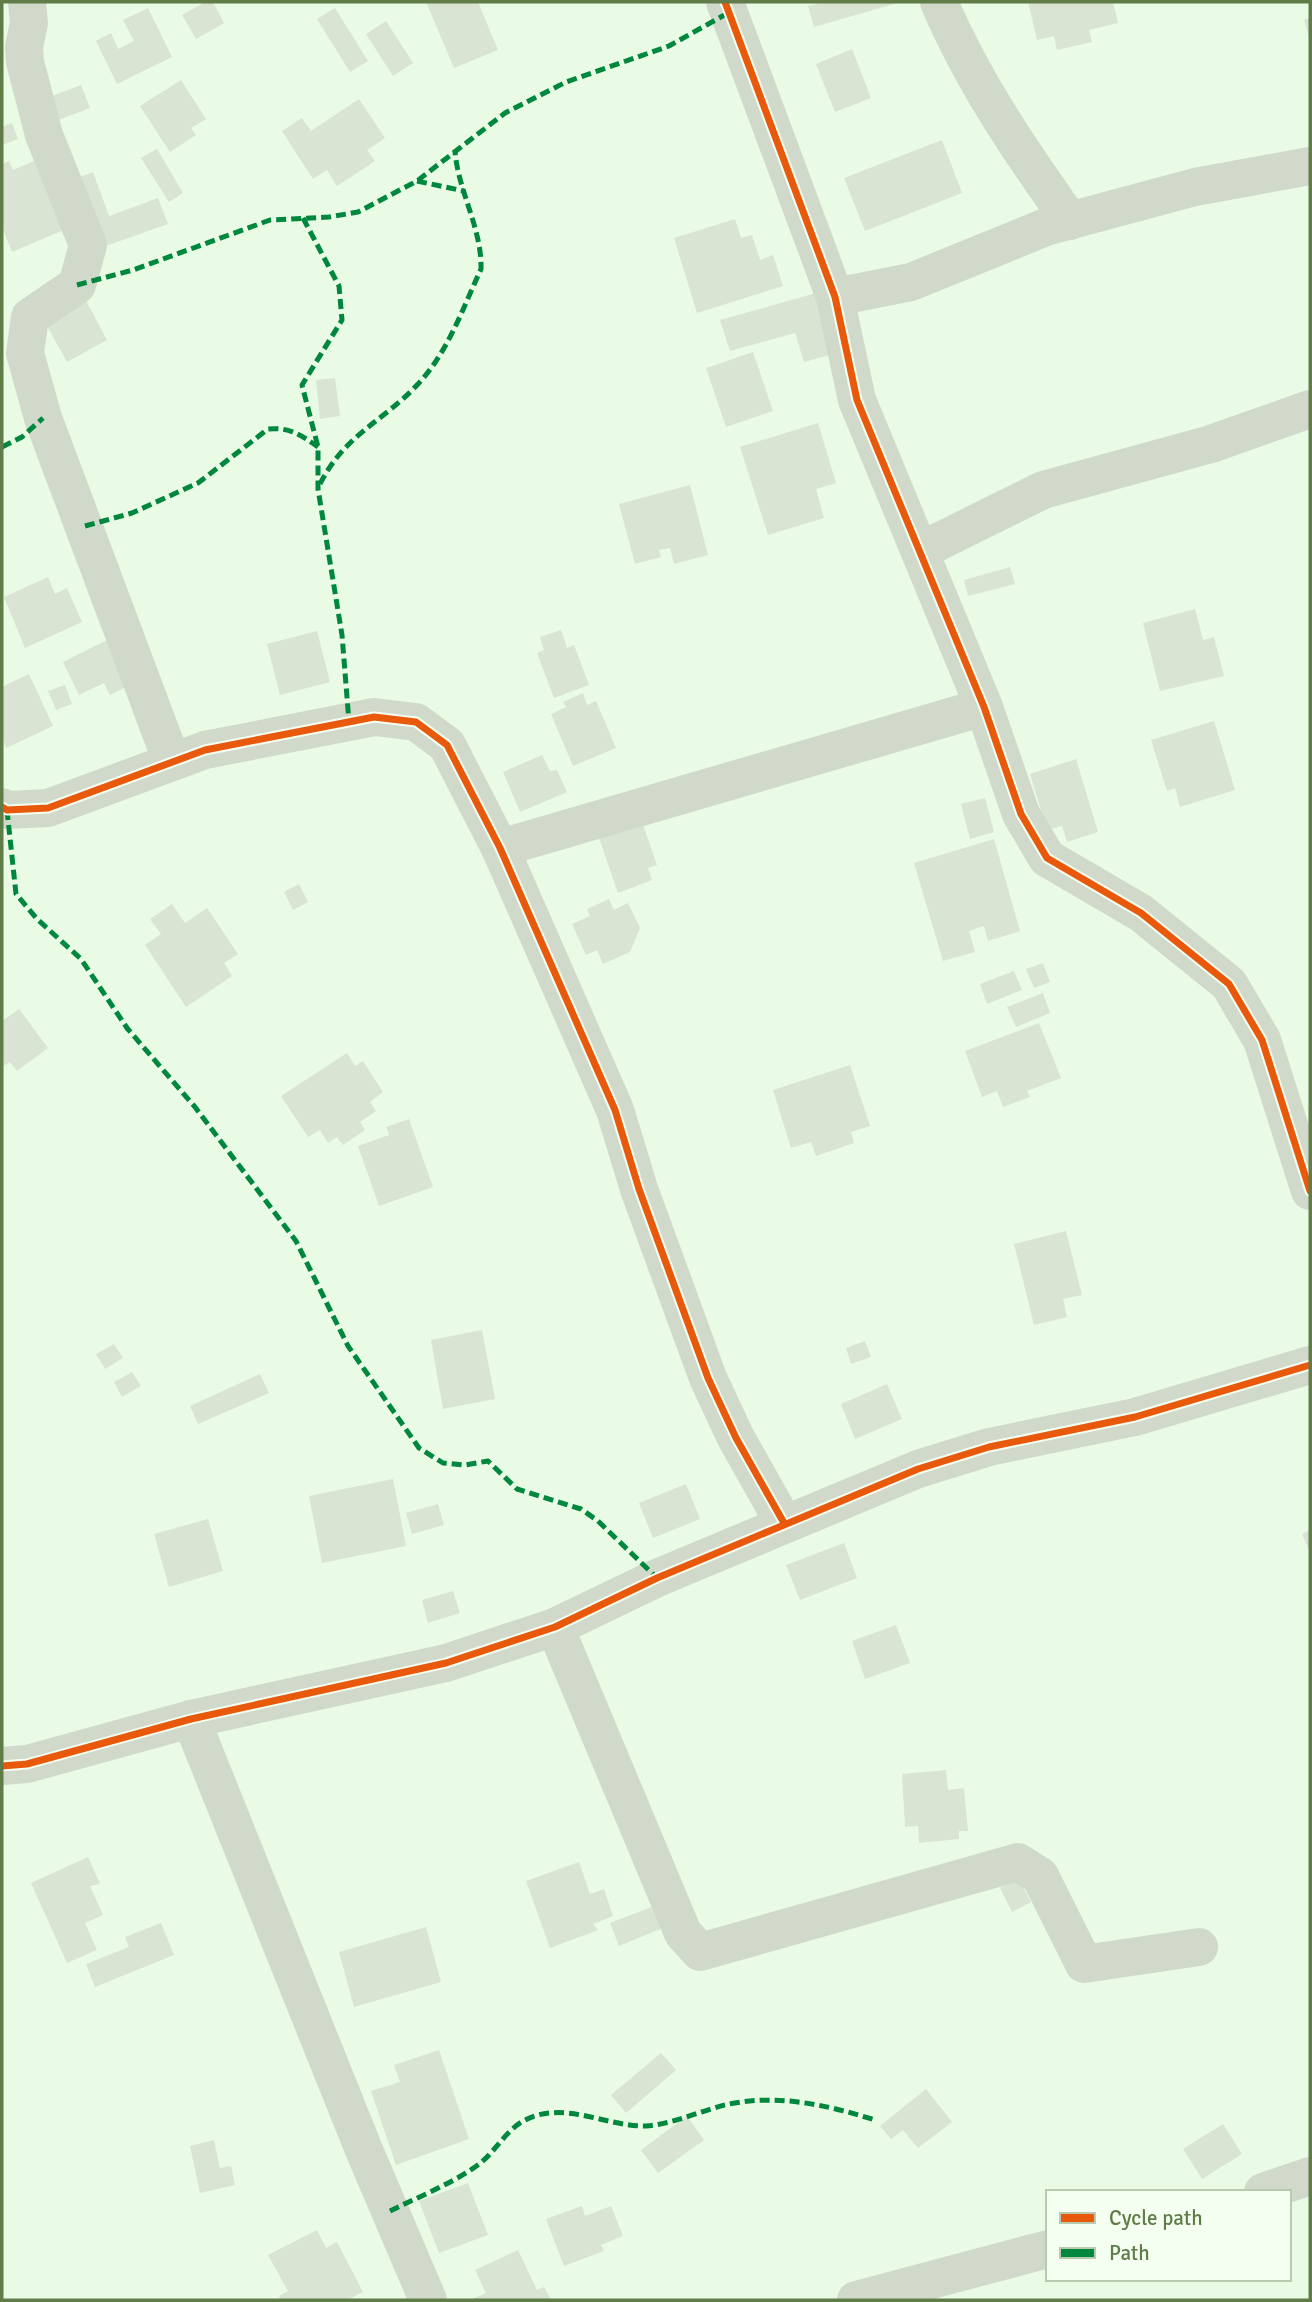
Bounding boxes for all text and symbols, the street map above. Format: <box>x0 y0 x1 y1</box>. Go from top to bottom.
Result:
legend <box>1046 2190 1291 2281</box>
text: Cycle path <box>1109 2205 1203 2231</box>
text: Path <box>1109 2240 1150 2266</box>

